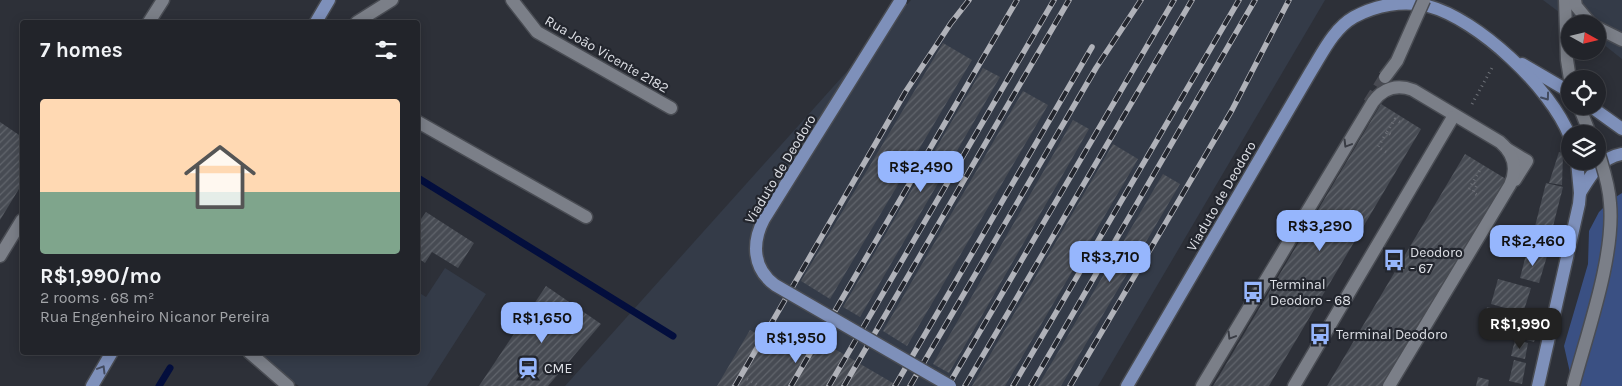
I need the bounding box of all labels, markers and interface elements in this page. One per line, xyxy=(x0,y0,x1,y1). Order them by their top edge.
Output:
street label: Rua João Vicente 2182 xyxy=(542,12,672,97)
north arrow xyxy=(1561,15,1606,60)
map controls xyxy=(1561,15,1606,170)
icon: filters xyxy=(372,36,400,64)
text: 7 homes xyxy=(40,38,123,62)
button: locate xyxy=(1561,70,1606,115)
one-way arrow xyxy=(1540,91,1549,100)
street label: Viaduto de Deodoro xyxy=(741,112,820,227)
button: layers xyxy=(1561,125,1606,170)
icon: home xyxy=(175,132,265,222)
street label: Viaduto de Deodoro xyxy=(1183,138,1260,254)
one-way arrow xyxy=(1344,138,1354,147)
pin: R$2,490 xyxy=(875,150,967,193)
text: R$2,490 xyxy=(889,157,953,176)
pin: R$3,290 xyxy=(1274,210,1366,252)
text: R$3,290 xyxy=(1288,216,1352,235)
pin: R$2,460 xyxy=(1487,224,1579,267)
text: R$2,460 xyxy=(1501,231,1565,250)
pin: R$3,710 xyxy=(1064,240,1156,283)
place label: Deodoro - 67 xyxy=(1410,244,1463,277)
text: R$3,710 xyxy=(1080,247,1140,266)
bus stop icon: Deodoro - 67 xyxy=(1381,247,1407,273)
text: R$1,990/mo xyxy=(40,264,161,288)
place label: Terminal Deodoro - 68 xyxy=(1270,276,1351,309)
bus stop icon: Terminal Deodoro - 68 xyxy=(1240,279,1266,305)
text: 2 rooms · 68 m² xyxy=(40,288,154,307)
pin: R$1,650 xyxy=(496,302,588,344)
text: Rua Engenheiro Nicanor Pereira xyxy=(40,307,270,326)
text: R$1,650 xyxy=(512,308,572,327)
pin: R$1,990 xyxy=(1474,308,1566,350)
text: R$1,990 xyxy=(1490,314,1550,333)
bus stop icon: Terminal Deodoro xyxy=(1307,321,1333,347)
pin: R$1,950 xyxy=(750,322,842,364)
place label: Terminal Deodoro xyxy=(1336,326,1448,343)
text: R$1,950 xyxy=(766,328,826,347)
one-way arrow xyxy=(1228,331,1238,340)
station icon: CME xyxy=(515,355,541,381)
place label: CME xyxy=(544,360,572,377)
one-way arrow xyxy=(96,366,105,375)

